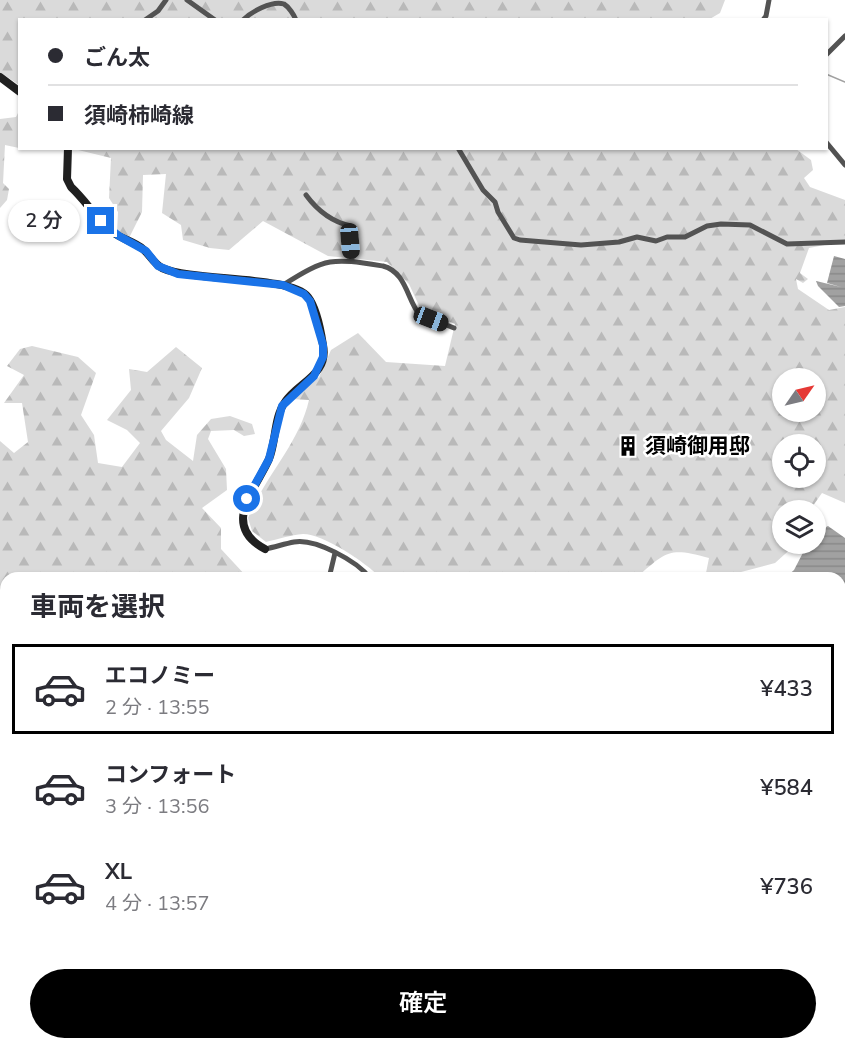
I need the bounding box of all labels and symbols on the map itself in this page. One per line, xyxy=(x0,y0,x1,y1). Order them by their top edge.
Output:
callout: 2 分 xyxy=(8,200,80,242)
route end xyxy=(87,207,114,234)
car xyxy=(339,222,361,260)
car xyxy=(411,304,451,334)
north arrow xyxy=(772,368,826,422)
place label: 須崎御用邸 xyxy=(645,432,750,460)
building icon: 須崎御用邸 xyxy=(616,434,640,458)
route start xyxy=(233,485,260,512)

